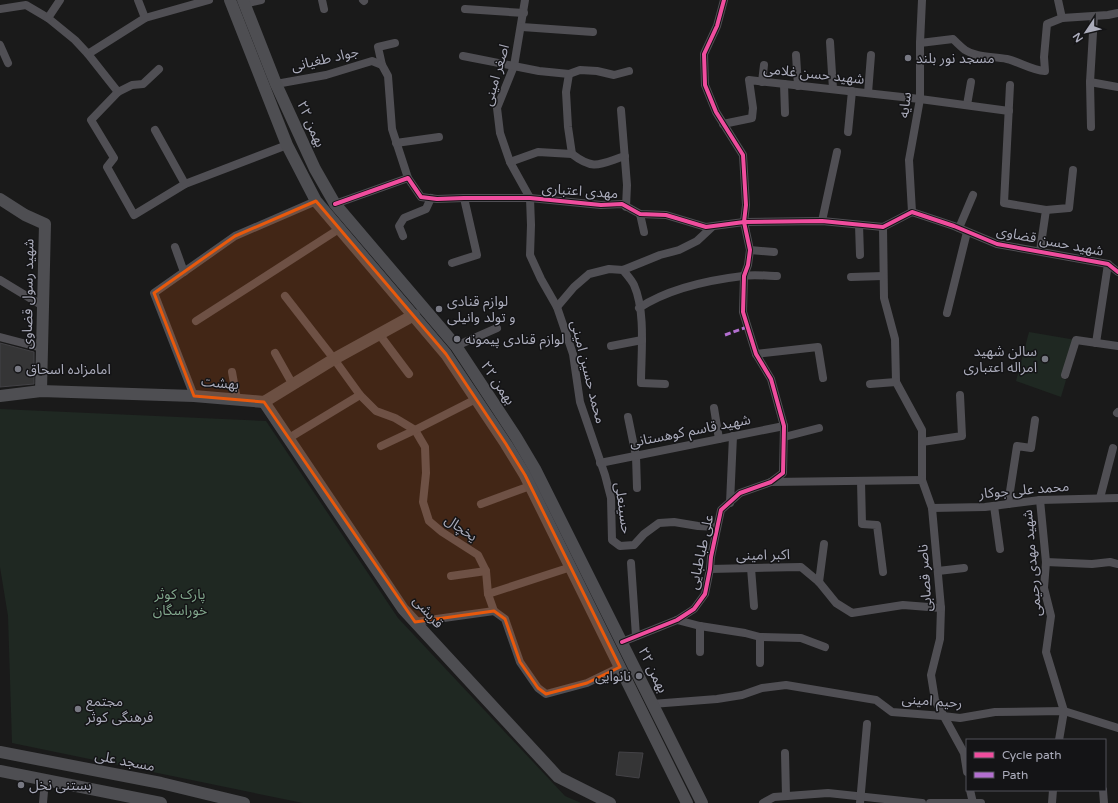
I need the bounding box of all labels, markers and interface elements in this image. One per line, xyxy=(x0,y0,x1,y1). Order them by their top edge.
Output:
north arrow xyxy=(1066,12,1106,52)
text: N xyxy=(1070,30,1086,45)
street label: اصغر امینی xyxy=(479,42,513,108)
street label: جواد طغیانی xyxy=(290,43,360,75)
place label: مسجد نور بلند xyxy=(916,50,995,67)
marker: مسجد نور بلند xyxy=(903,53,913,63)
street label: شهید حسن غلامی xyxy=(763,60,865,88)
street label: سایه xyxy=(895,91,915,119)
street label: ۲۲ بهمن xyxy=(293,98,329,150)
street label: مهدی اعتباری xyxy=(541,180,619,202)
street label: شهید حسن قضاوی xyxy=(995,222,1105,260)
street label: شهید رسول قضاوی xyxy=(19,239,37,349)
place label: لوازم قنادی و تولد وانیلی xyxy=(447,293,516,326)
marker: لوازم قنادی و تولد وانیلی xyxy=(434,304,444,314)
street label: محمد حسین امینی xyxy=(567,319,609,425)
place label: لوازم قنادی پیمونه xyxy=(465,331,564,350)
marker: لوازم قنادی پیمونه xyxy=(452,334,462,344)
place label: سالن شهید امراله اعتباری xyxy=(963,343,1037,376)
marker: سالن شهید امراله اعتباری xyxy=(1040,354,1050,364)
street label: ۲۲ بهمن xyxy=(477,358,519,408)
place label: امامزاده اسحاق xyxy=(26,361,111,378)
marker: امامزاده اسحاق xyxy=(13,364,23,374)
street label: بهشت xyxy=(200,373,240,393)
street label: شهید قاسم کوهستانی xyxy=(628,411,752,453)
street label: محمد علی جوکار xyxy=(977,478,1070,502)
street label: حسینعلی xyxy=(611,481,635,535)
street label: شهید مهدی رحیمی xyxy=(1019,509,1045,617)
street label: یخچال xyxy=(441,511,481,546)
street label: علی طباطبایی xyxy=(685,513,717,591)
street label: ناصر قصابی xyxy=(914,544,936,612)
street label: اکبر امینی xyxy=(736,546,790,564)
park label: پارک کوثر خوراسگان xyxy=(153,586,207,619)
street label: قریشی xyxy=(409,592,447,632)
street label: ۲۲ بهمن xyxy=(635,644,671,696)
place label: نانوایی xyxy=(595,668,631,685)
marker: نانوایی xyxy=(634,671,644,681)
street label: رحیم امینی xyxy=(901,690,963,714)
place label: مجتمع فرهنگی کوثر xyxy=(85,693,153,726)
marker: مجتمع فرهنگی کوثر xyxy=(73,704,83,714)
legend xyxy=(966,739,1106,791)
street label: مسجد علی xyxy=(94,747,156,775)
text: Cycle path xyxy=(1002,748,1061,762)
text: Path xyxy=(1002,768,1028,782)
place label: بستنی نخل xyxy=(29,777,92,794)
marker: بستنی نخل xyxy=(16,780,26,790)

